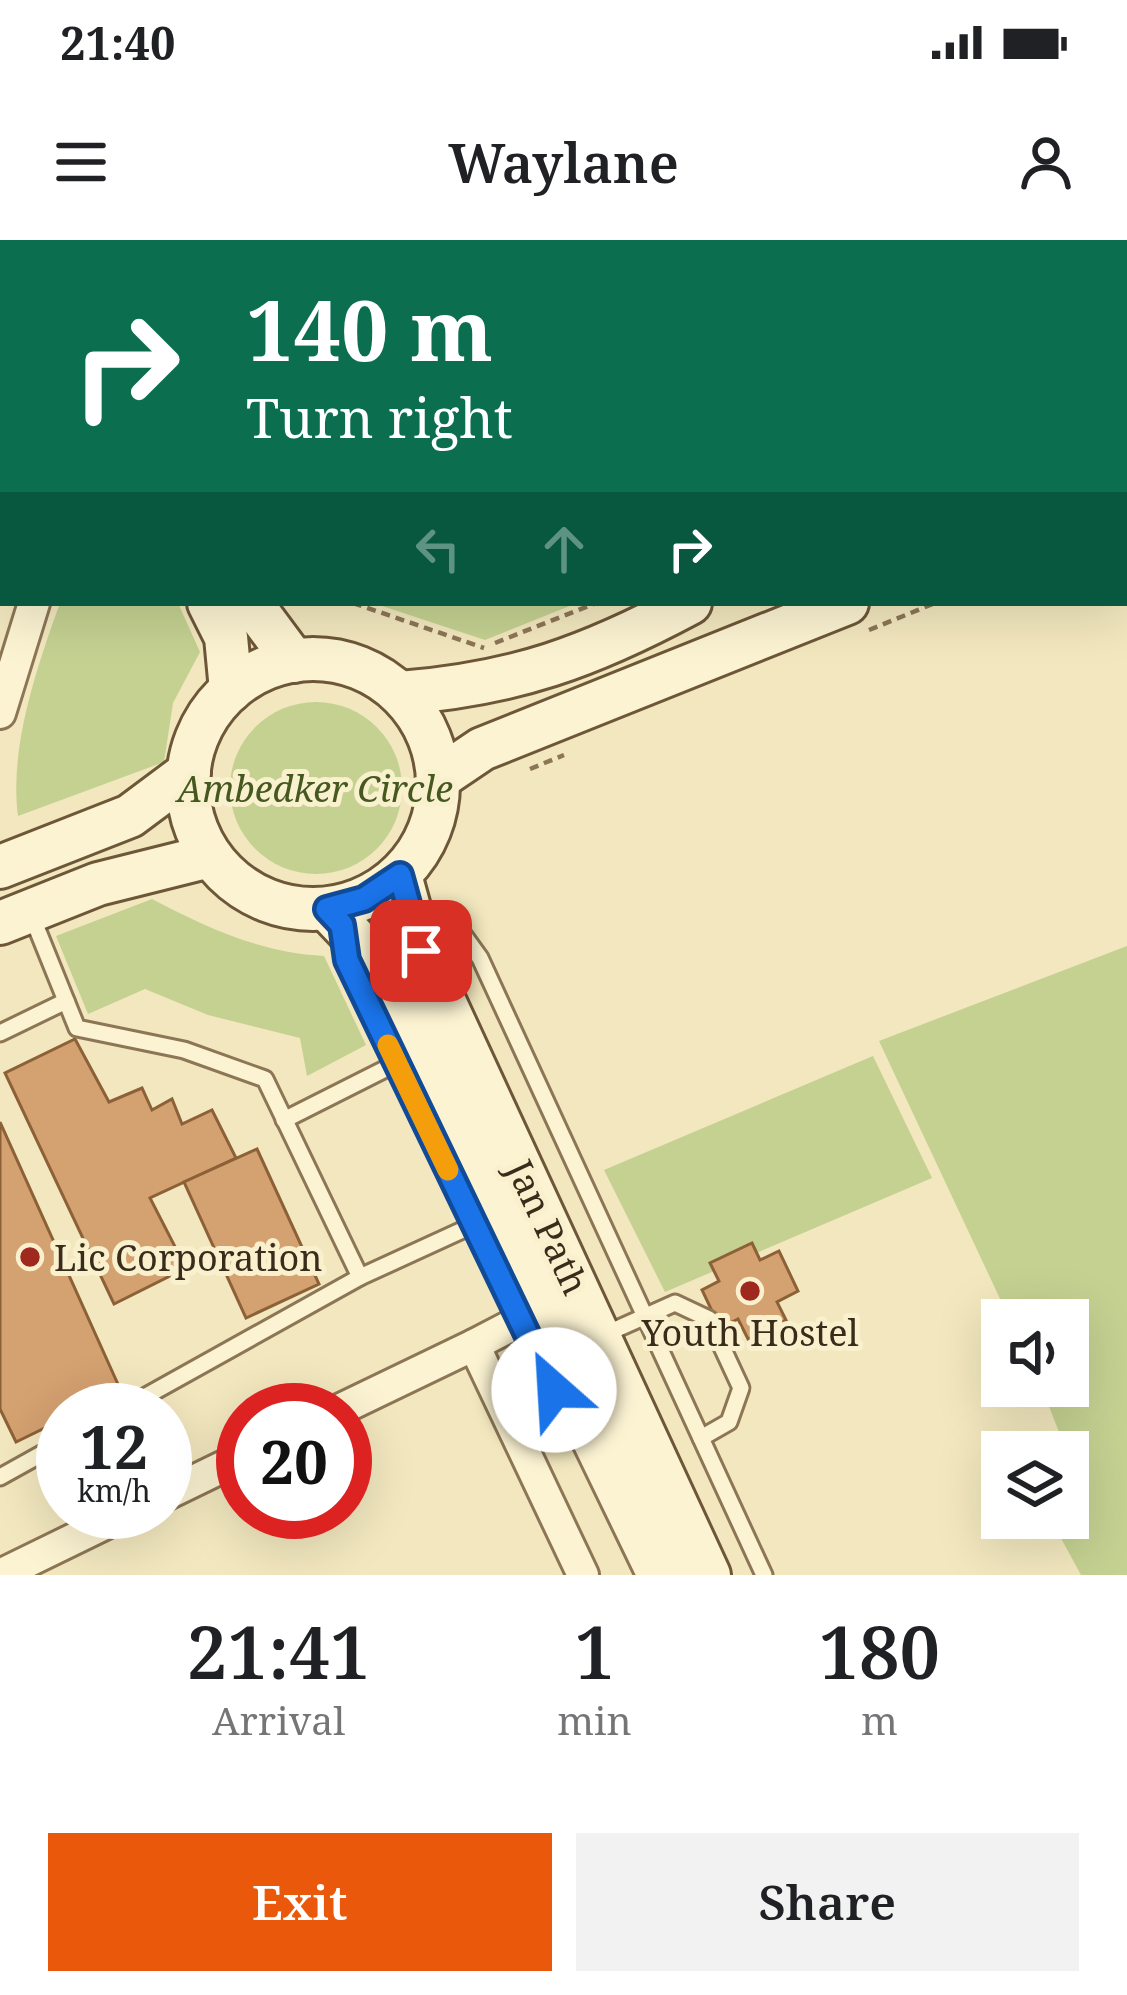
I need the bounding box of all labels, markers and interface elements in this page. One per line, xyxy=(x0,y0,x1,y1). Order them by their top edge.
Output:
text: 21:40 xyxy=(60,12,175,73)
text: Waylane xyxy=(448,125,679,199)
icon: menu xyxy=(48,129,114,195)
icon: person xyxy=(1013,129,1079,195)
text: 140 m xyxy=(246,271,493,386)
icon: right xyxy=(48,288,204,444)
text: Turn right xyxy=(246,380,513,454)
icon: left xyxy=(405,516,471,582)
icon: ahead xyxy=(531,516,597,582)
icon: right xyxy=(657,516,723,582)
park label: Ambedker Circle xyxy=(174,764,453,813)
pin xyxy=(370,900,472,1002)
icon: arrive xyxy=(388,918,454,984)
street label: Jan Path xyxy=(495,1151,600,1302)
place label: Lic Corporation xyxy=(54,1233,322,1282)
marker: Lic Corporation xyxy=(17,1244,43,1270)
marker: Youth Hostel xyxy=(737,1278,763,1304)
map controls xyxy=(981,1299,1089,1539)
button: sound xyxy=(981,1299,1089,1407)
place label: Youth Hostel xyxy=(640,1308,859,1357)
position arrow xyxy=(491,1327,617,1453)
speed limit sign: 20 xyxy=(216,1383,372,1539)
text: 12 xyxy=(80,1405,148,1487)
button: layers xyxy=(981,1431,1089,1539)
text: km/h xyxy=(77,1470,151,1511)
text: 21:41 xyxy=(187,1602,370,1700)
text: 1 xyxy=(574,1602,615,1700)
text: 180 xyxy=(819,1602,940,1700)
text: Arrival xyxy=(212,1693,345,1746)
text: min xyxy=(557,1693,632,1746)
text: m xyxy=(861,1693,898,1746)
button: Exit xyxy=(48,1833,552,1971)
button: Share xyxy=(576,1833,1079,1971)

